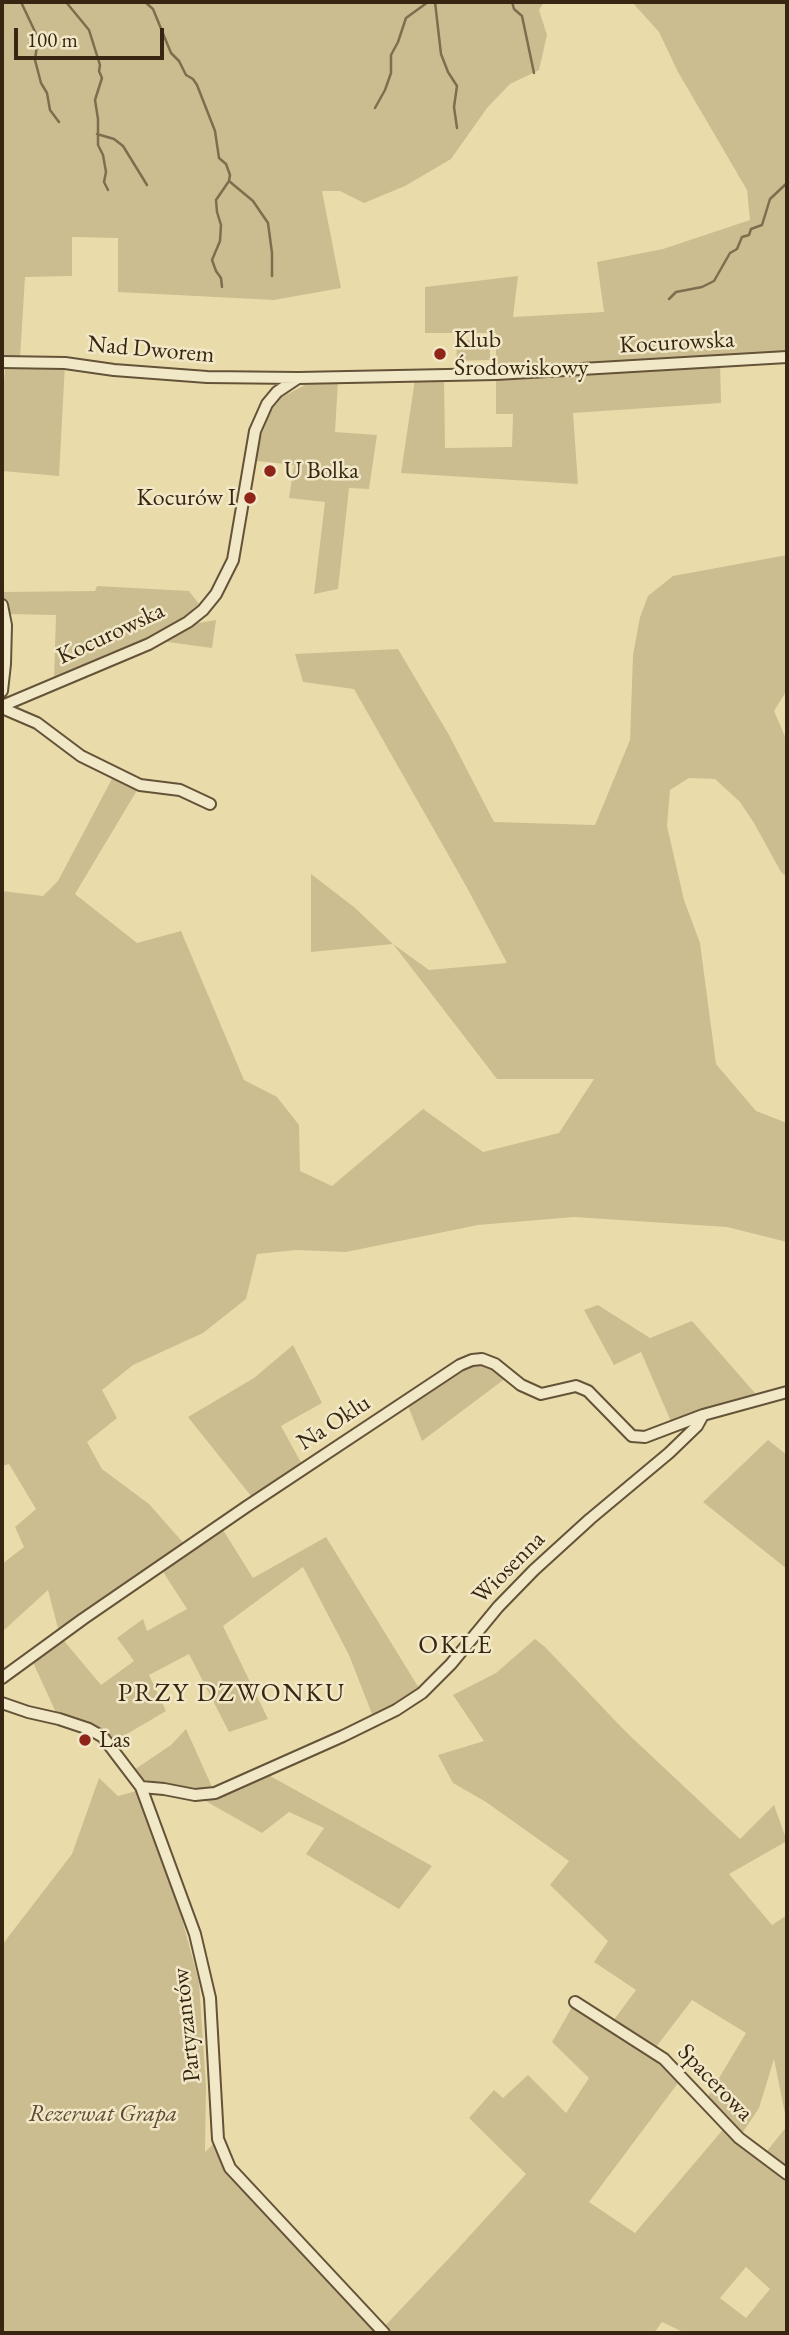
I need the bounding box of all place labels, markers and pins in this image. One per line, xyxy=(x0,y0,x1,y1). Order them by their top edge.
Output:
place label: Klub Środowiskowy xyxy=(454,326,589,382)
marker: Klub Środowiskowy xyxy=(432,346,448,362)
place label: U Bolka xyxy=(284,457,359,485)
marker: U Bolka xyxy=(262,463,278,479)
place label: Kocurów I xyxy=(136,484,236,512)
marker: Kocurów I xyxy=(242,490,258,506)
place label: Las xyxy=(99,1726,130,1754)
marker: Las xyxy=(77,1732,93,1748)

